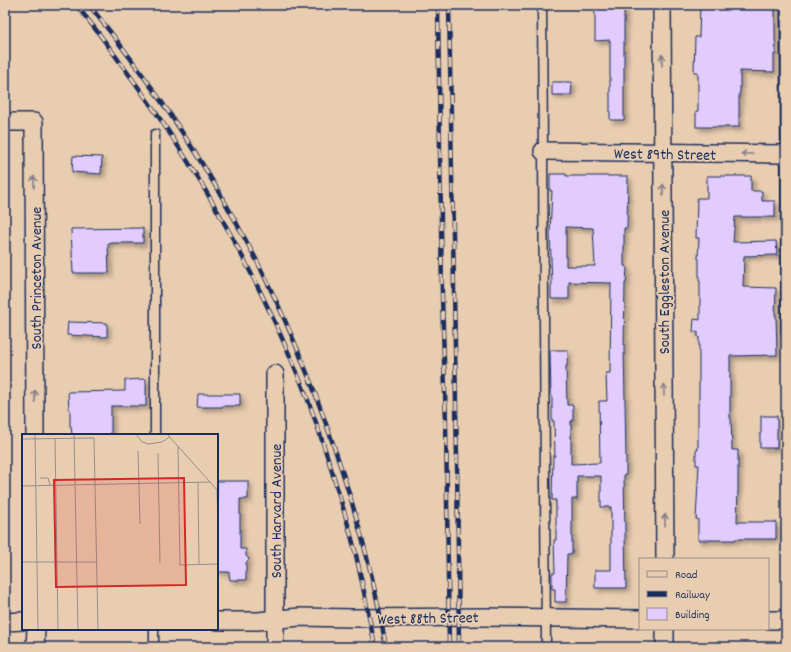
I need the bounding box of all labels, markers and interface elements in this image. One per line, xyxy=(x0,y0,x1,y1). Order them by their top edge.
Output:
one-way arrow xyxy=(658,54,666,67)
street label: West 89th Street xyxy=(614,143,716,168)
one-way arrow xyxy=(741,150,754,158)
one-way arrow xyxy=(30,176,38,189)
one-way arrow xyxy=(659,184,667,197)
street label: South Princeton Avenue xyxy=(26,207,49,349)
street label: South Eggleston Avenue xyxy=(654,210,677,354)
one-way arrow xyxy=(660,384,668,397)
one-way arrow xyxy=(31,390,39,403)
inset map xyxy=(22,434,218,630)
street label: South Harvard Avenue xyxy=(266,444,289,578)
one-way arrow xyxy=(661,514,668,527)
legend xyxy=(639,558,769,630)
text: Road xyxy=(675,567,697,584)
text: Railway xyxy=(675,587,711,604)
street label: West 88th Street xyxy=(377,607,479,632)
text: Building xyxy=(675,607,710,624)

